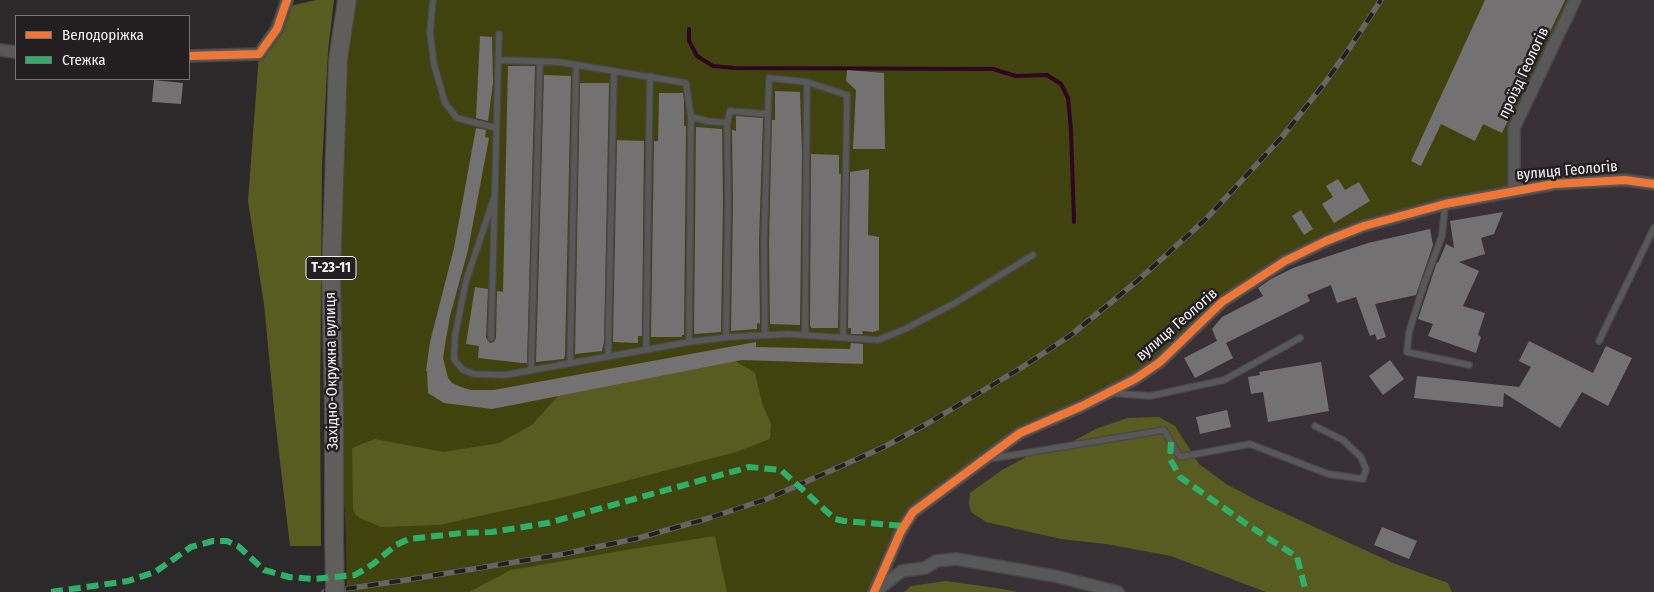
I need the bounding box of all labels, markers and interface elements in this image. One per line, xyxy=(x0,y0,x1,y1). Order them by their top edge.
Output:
legend xyxy=(15,15,190,80)
street label: проїзд Геологів xyxy=(1495,25,1553,121)
text: Велодоріжка xyxy=(62,26,144,44)
text: Стежка xyxy=(62,51,106,69)
street label: вулиця Геологів xyxy=(1516,158,1618,184)
road number: Т-23-11 xyxy=(306,256,356,280)
street label: вулиця Геологів xyxy=(1133,285,1221,365)
street label: Західно-Окружна вулиця xyxy=(322,292,342,450)

